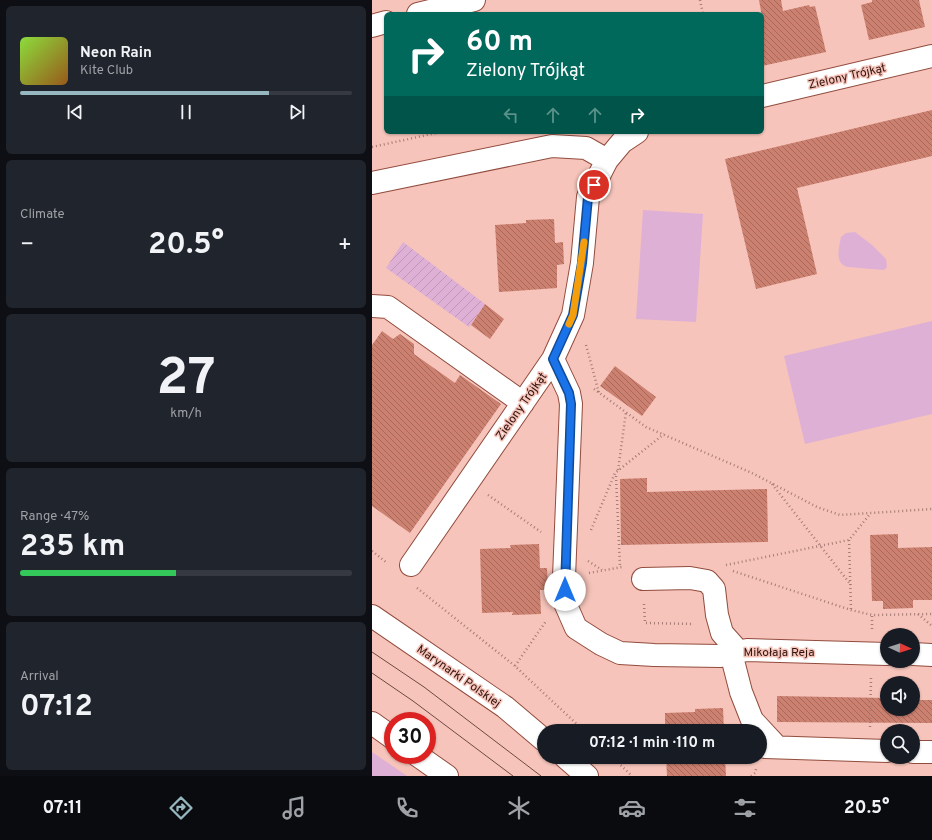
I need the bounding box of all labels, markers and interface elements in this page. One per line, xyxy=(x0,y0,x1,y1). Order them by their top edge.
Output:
text: 60 m xyxy=(466,25,533,61)
icon: right xyxy=(400,28,452,80)
text: Neon Rain xyxy=(80,44,152,63)
text: Zielony Trójkąt xyxy=(466,60,585,83)
street label: Zielony Trójkąt xyxy=(807,60,888,94)
text: Kite Club xyxy=(80,63,133,79)
icon: previous xyxy=(64,101,86,123)
icon: pause xyxy=(175,101,197,123)
icon: next xyxy=(286,101,308,123)
icon: left xyxy=(500,104,522,126)
icon: ahead xyxy=(542,104,564,126)
icon: ahead xyxy=(584,104,606,126)
icon: right xyxy=(626,104,648,126)
pin xyxy=(577,168,611,202)
icon: arrive xyxy=(583,174,605,196)
text: Climate xyxy=(20,207,65,223)
text: 20.5° xyxy=(148,227,224,264)
text: − xyxy=(20,232,34,259)
text: + xyxy=(338,232,352,259)
text: 27 xyxy=(156,347,216,413)
street label: Zielony Trójkąt xyxy=(493,370,551,444)
text: km/h xyxy=(170,406,202,422)
text: Range · 47% xyxy=(20,509,89,525)
text: 235 km xyxy=(20,529,125,566)
position arrow xyxy=(544,569,586,611)
north arrow xyxy=(880,628,920,668)
map controls xyxy=(880,628,920,764)
street label: Marynarki Polskiej xyxy=(413,642,504,712)
street label: Mikołaja Reja xyxy=(744,645,814,661)
text: Arrival xyxy=(20,669,59,685)
button: sound xyxy=(880,676,920,716)
text: 07:12 xyxy=(20,689,93,726)
speed limit sign: 30 xyxy=(384,712,436,764)
button: search xyxy=(880,724,920,764)
text: 07:12 · 1 min · 110 m xyxy=(589,734,715,753)
icon: directions xyxy=(167,794,195,822)
icon: music xyxy=(280,794,308,822)
icon: phone xyxy=(393,794,421,822)
icon: climate xyxy=(505,794,533,822)
icon: car xyxy=(618,794,646,822)
icon: filters xyxy=(731,794,759,822)
text: 07:11 xyxy=(42,797,82,820)
text: 20.5° xyxy=(844,797,890,820)

